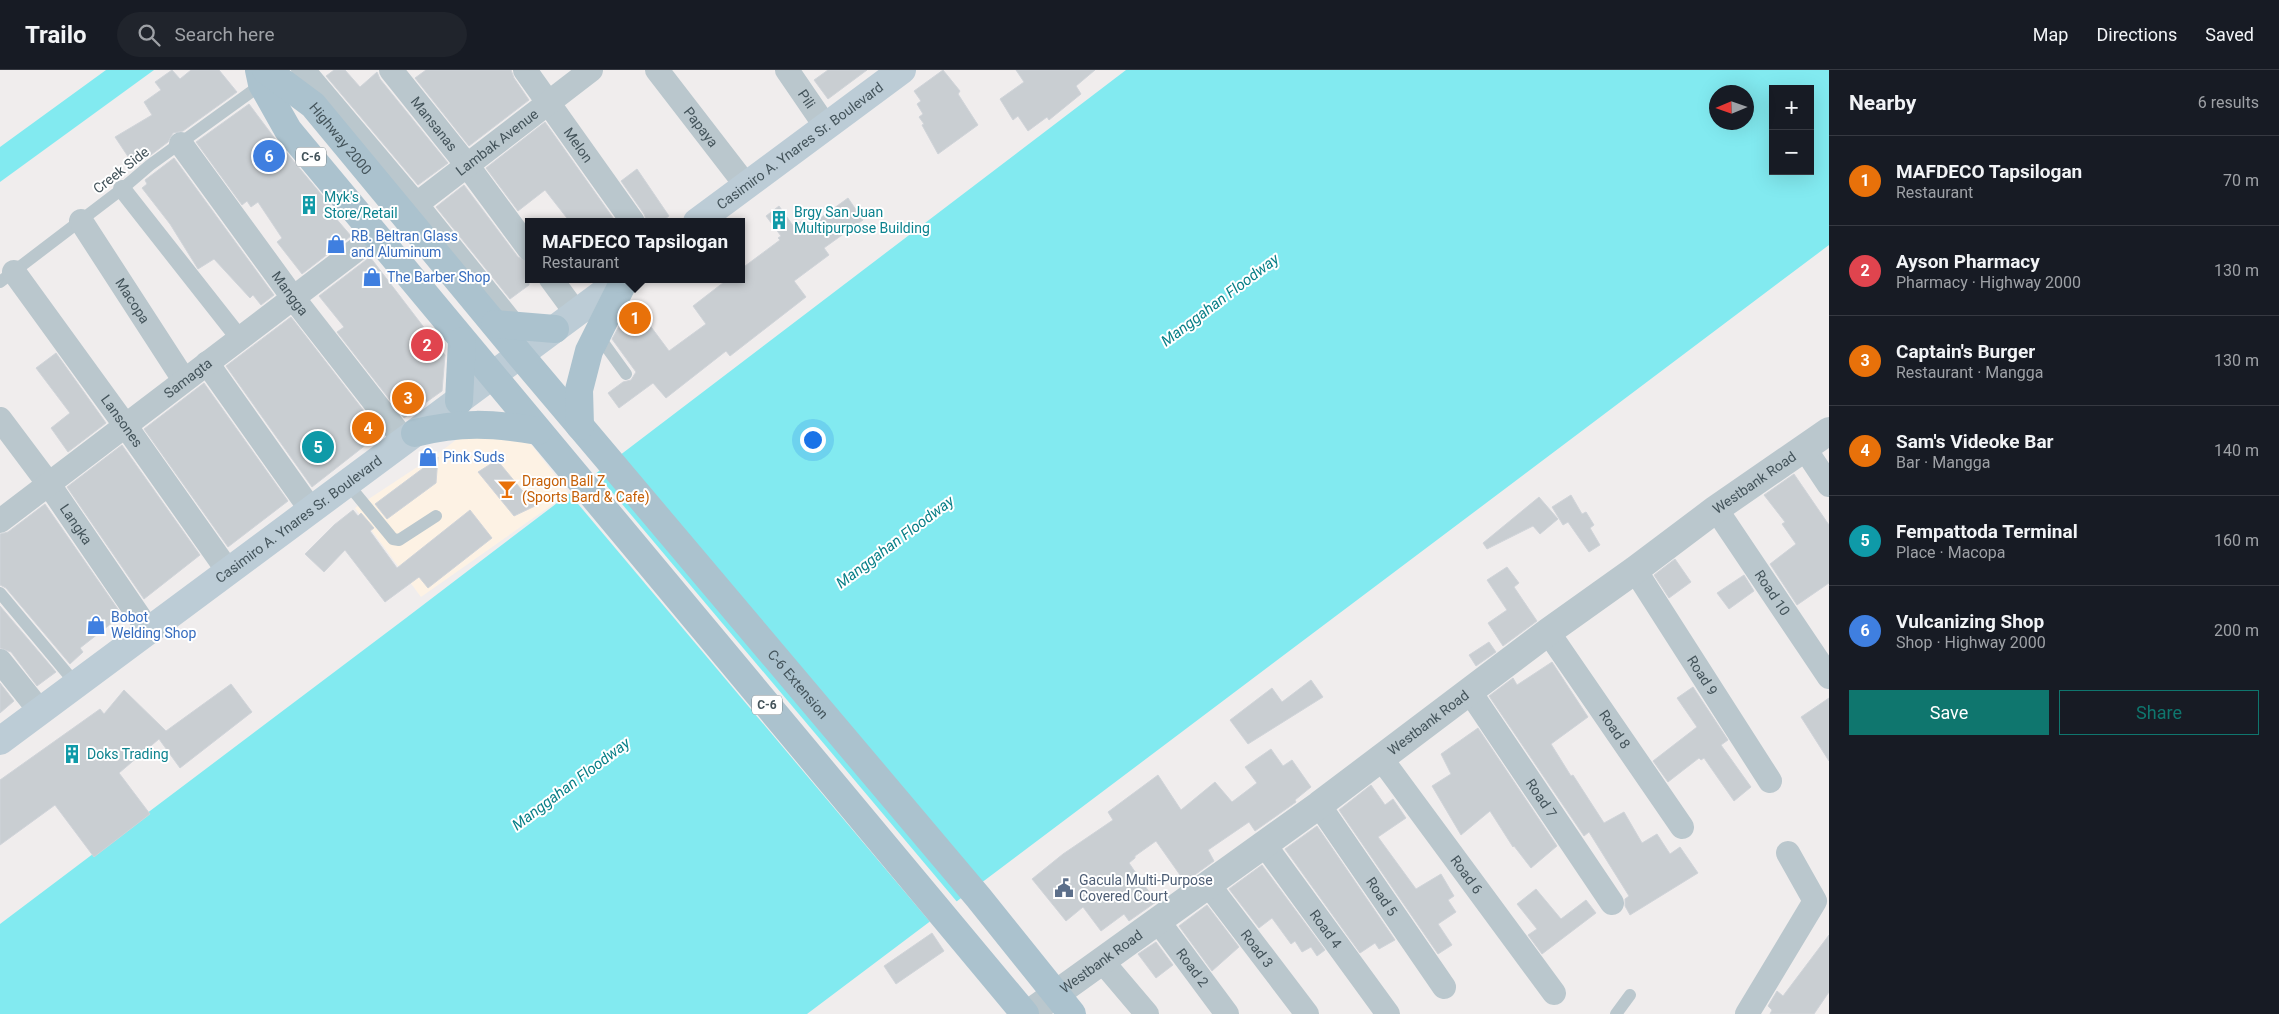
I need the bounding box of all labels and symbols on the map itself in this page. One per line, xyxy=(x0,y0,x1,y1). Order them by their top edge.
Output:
street label: Casimiro A. Ynares Sr. Boulevard xyxy=(713,79,886,213)
north arrow xyxy=(1709,85,1754,130)
street label: Pili xyxy=(795,87,819,111)
street label: Mansanas xyxy=(408,93,461,154)
street label: Highway 2000 xyxy=(306,99,375,178)
street label: Papaya xyxy=(681,104,721,150)
street label: Lambak Avenue xyxy=(453,106,541,179)
street label: Melon xyxy=(561,125,596,165)
pin: 6 xyxy=(253,137,285,175)
street label: Creek Side xyxy=(90,143,152,197)
road number: C-6 xyxy=(296,147,326,166)
place label: Myk's Store/Retail xyxy=(324,189,398,221)
building icon: Myk's Store/Retail xyxy=(298,194,320,216)
place label: Brgy San Juan Multipurpose Building xyxy=(794,204,930,236)
building icon: Brgy San Juan Multipurpose Building xyxy=(768,209,790,231)
place label: RB. Beltran Glass and Aluminum xyxy=(351,228,458,260)
shop icon: RB. Beltran Glass and Aluminum xyxy=(325,233,347,255)
water label: Manggahan Floodway xyxy=(1158,249,1283,350)
shop icon: The Barber Shop xyxy=(361,266,383,288)
street label: Mangga xyxy=(269,268,312,319)
place label: The Barber Shop xyxy=(387,269,491,285)
street label: Macopa xyxy=(112,275,153,326)
pin: 1 xyxy=(619,299,651,337)
pin: 2 xyxy=(411,326,443,364)
street label: Samagta xyxy=(161,355,215,401)
pin: 3 xyxy=(392,379,424,417)
street label: Lansones xyxy=(98,392,146,450)
pin: 4 xyxy=(352,409,384,447)
your location xyxy=(800,427,826,453)
pin: 5 xyxy=(302,428,334,466)
shop icon: Pink Suds xyxy=(417,446,439,468)
street label: Westbank Road xyxy=(1710,448,1799,517)
place label: Pink Suds xyxy=(443,449,505,465)
street label: Casimiro A. Ynares Sr. Boulevard xyxy=(212,452,385,586)
place label: Dragon Ball Z (Sports Bard & Cafe) xyxy=(522,473,650,506)
bar icon: Dragon Ball Z (Sports Bard & Cafe) xyxy=(496,478,518,500)
water label: Manggahan Floodway xyxy=(833,491,958,592)
street label: Langka xyxy=(57,501,96,548)
street label: Road 10 xyxy=(1751,567,1793,619)
place label: Bobot Welding Shop xyxy=(111,609,196,641)
shop icon: Bobot Welding Shop xyxy=(85,614,107,636)
street label: C-6 Extension xyxy=(764,645,832,721)
street label: Road 9 xyxy=(1684,653,1721,698)
street label: Westbank Road xyxy=(1384,687,1472,758)
road number: C-6 xyxy=(752,696,782,714)
street label: Road 8 xyxy=(1596,707,1634,752)
water label: Manggahan Floodway xyxy=(509,733,634,834)
building icon: Doks Trading xyxy=(61,743,83,765)
place label: Doks Trading xyxy=(87,746,169,762)
street label: Road 7 xyxy=(1523,776,1560,821)
street label: Road 6 xyxy=(1447,852,1486,897)
place label: Gacula Multi-Purpose Covered Court xyxy=(1079,872,1213,904)
street label: Road 5 xyxy=(1363,874,1401,919)
public building icon: Gacula Multi-Purpose Covered Court xyxy=(1053,877,1075,899)
street label: Road 4 xyxy=(1307,907,1345,951)
street label: Road 3 xyxy=(1238,926,1277,971)
street label: Westbank Road xyxy=(1057,927,1145,996)
street label: Road 2 xyxy=(1173,945,1212,990)

